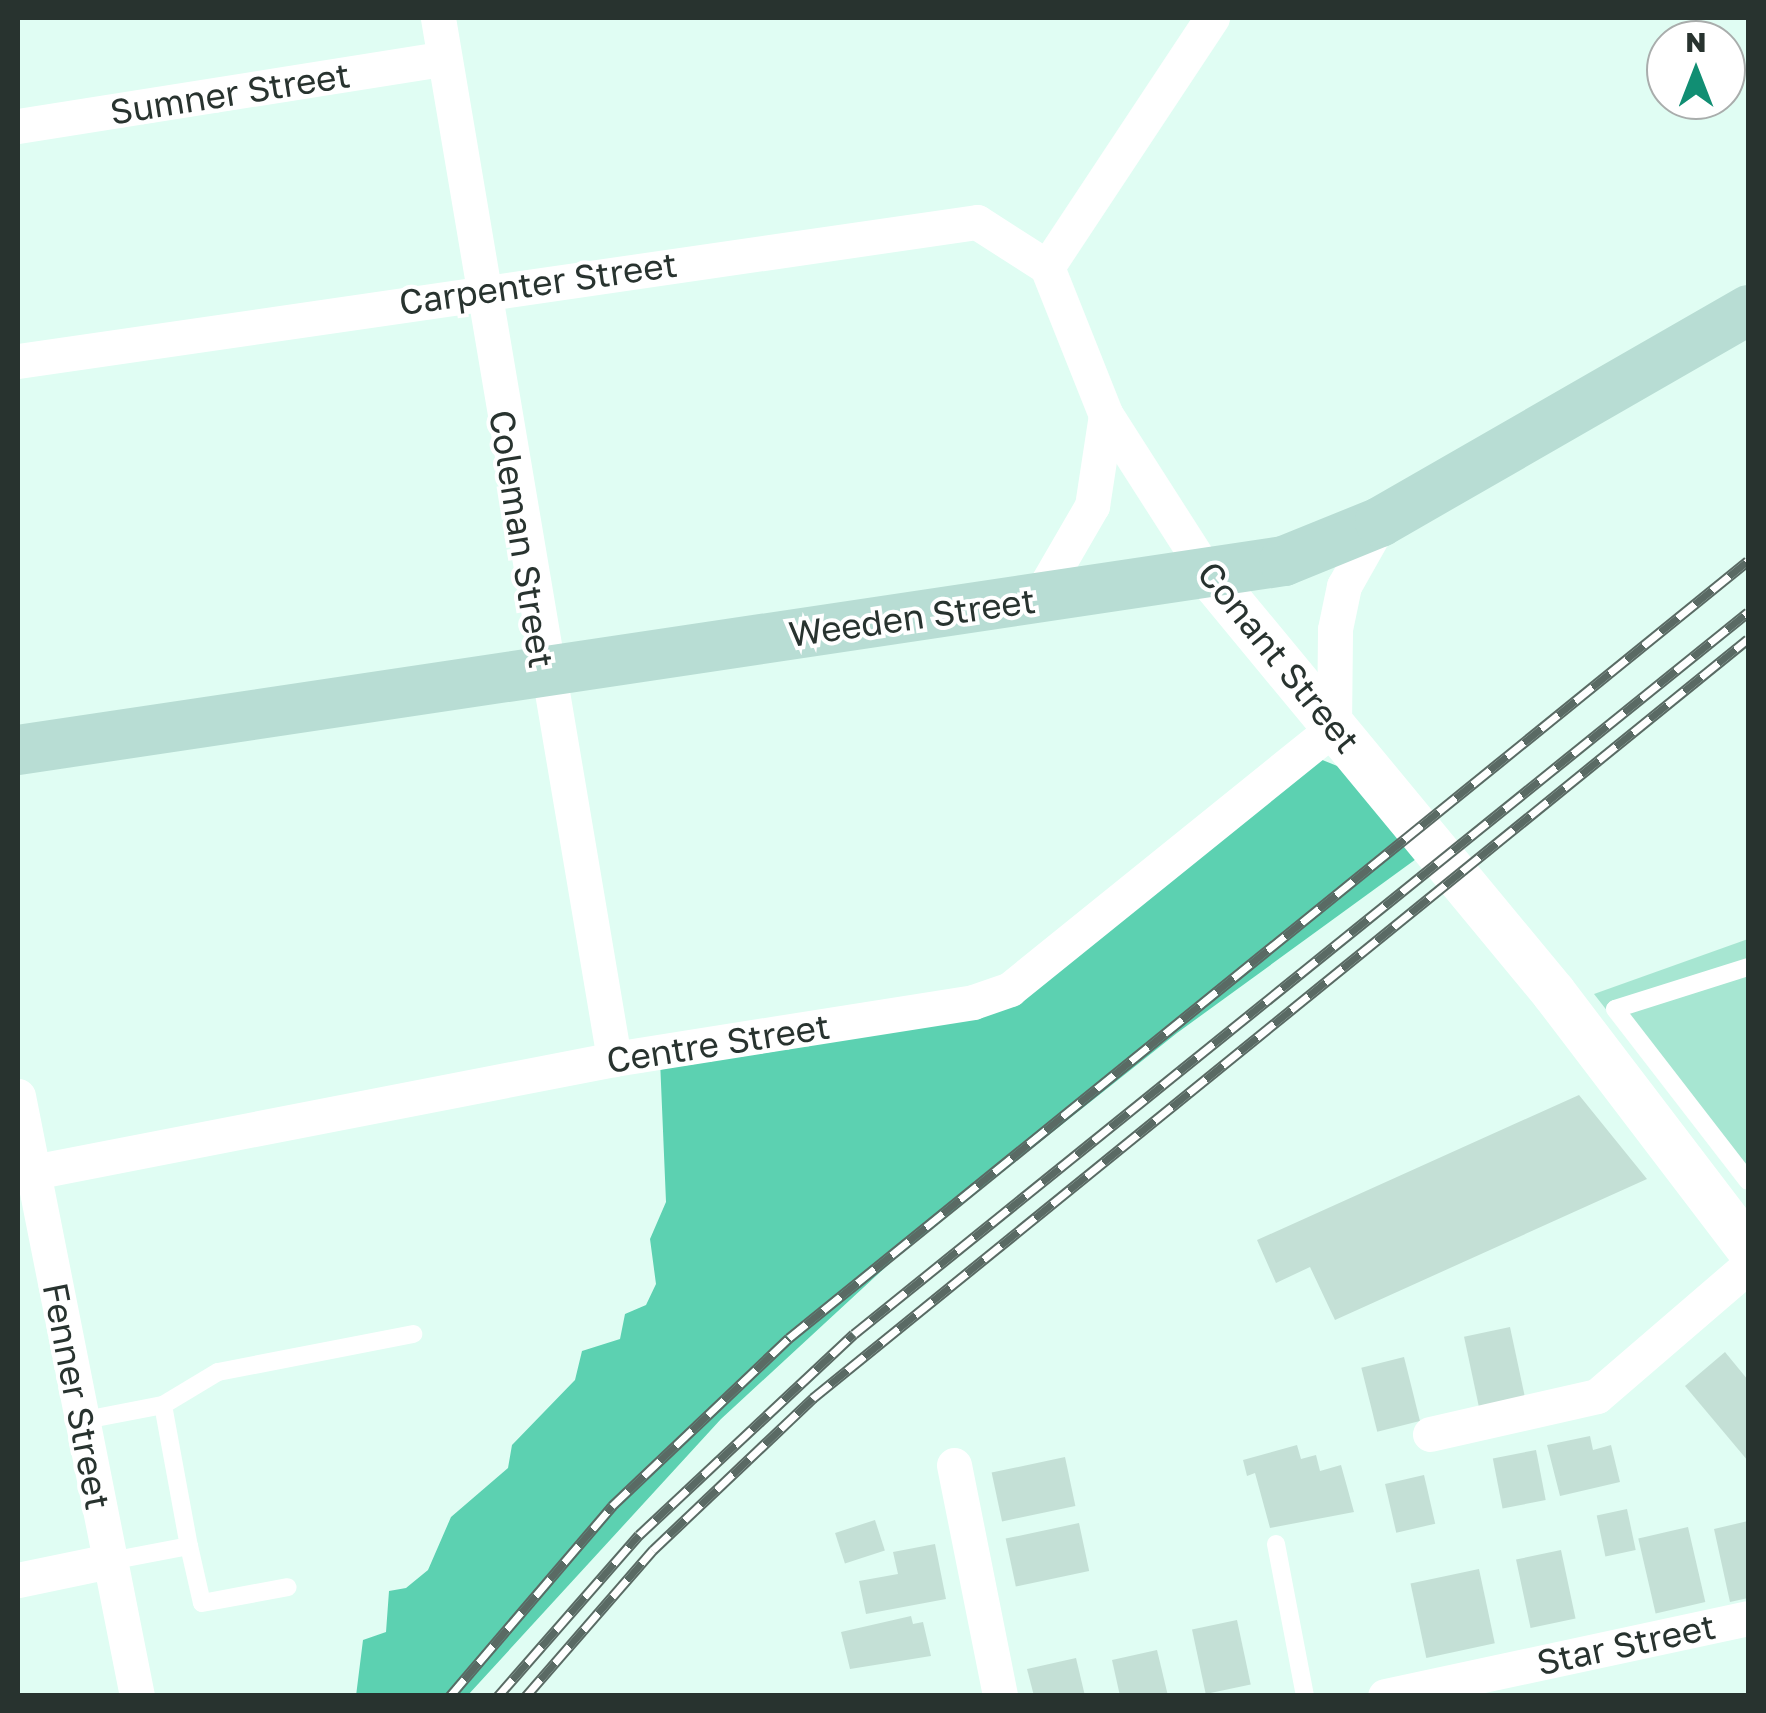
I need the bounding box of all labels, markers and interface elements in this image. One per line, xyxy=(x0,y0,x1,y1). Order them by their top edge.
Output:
north arrow xyxy=(1646,20,1746,120)
text: N xyxy=(1685,25,1707,58)
street label: Sumner Street xyxy=(107,53,353,133)
street label: Carpenter Street xyxy=(396,243,680,323)
street label: Coleman Street xyxy=(481,407,563,671)
street label: Conant Street xyxy=(1189,553,1369,761)
street label: Weeden Street xyxy=(786,579,1038,655)
street label: Centre Street xyxy=(603,1005,833,1081)
street label: Fenner Street xyxy=(34,1279,120,1513)
street label: Star Street xyxy=(1533,1605,1719,1683)

